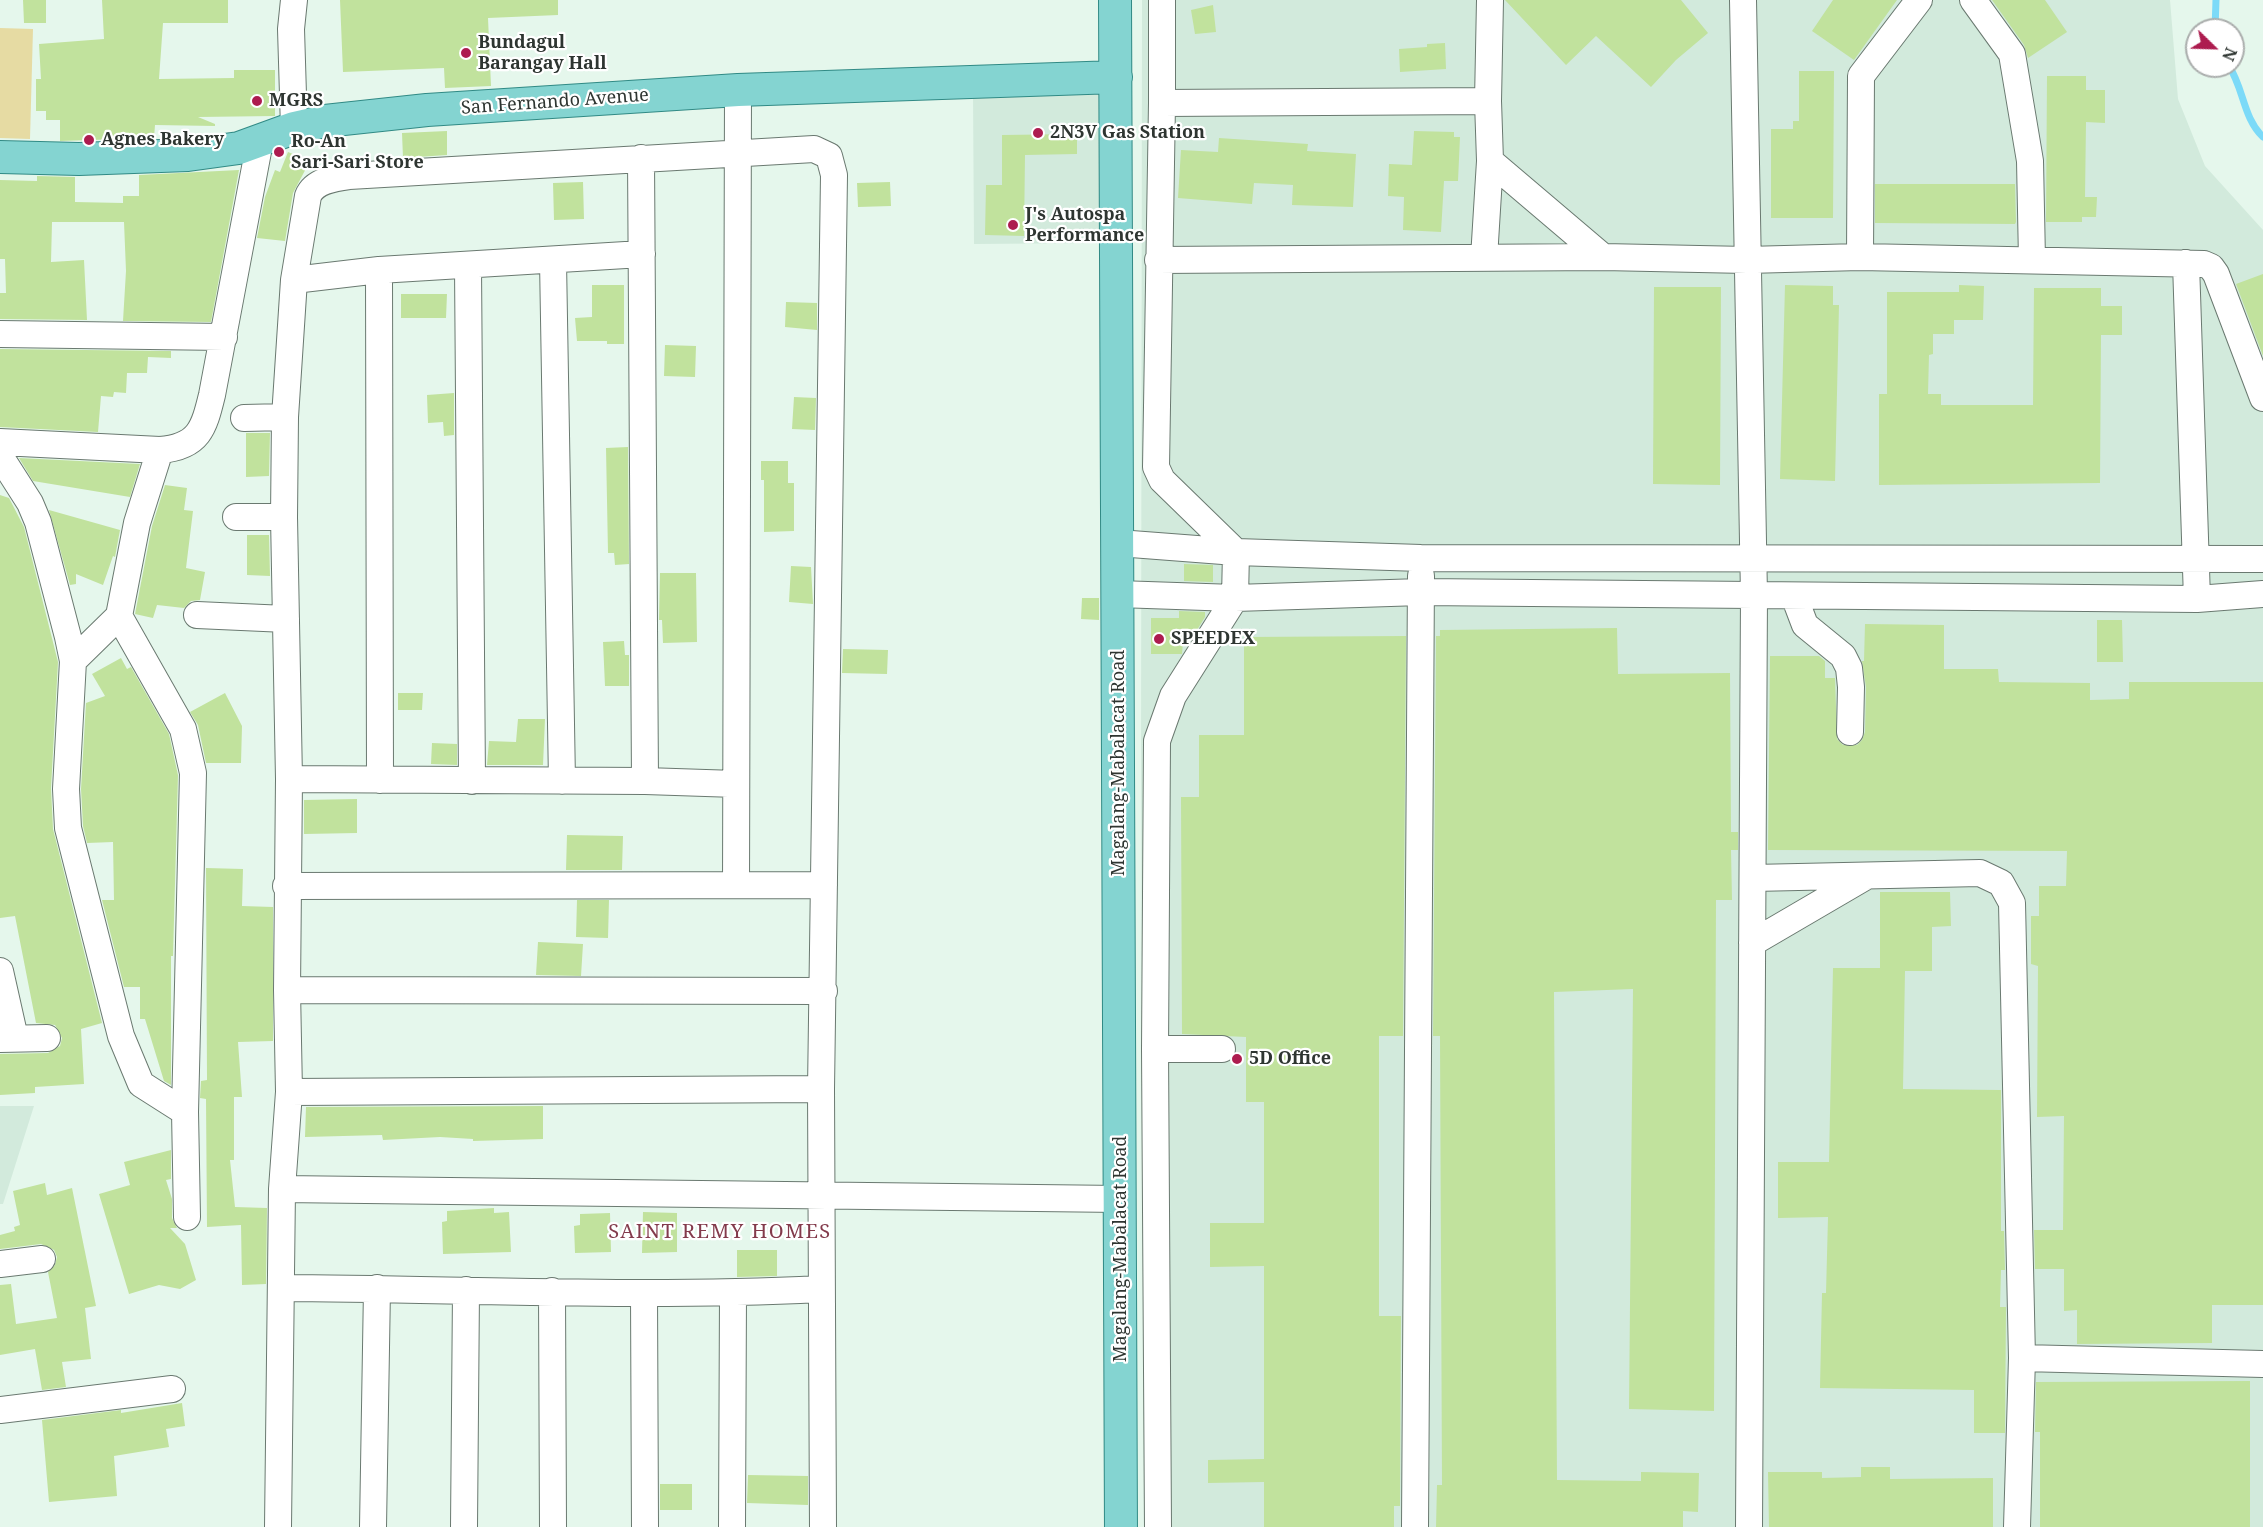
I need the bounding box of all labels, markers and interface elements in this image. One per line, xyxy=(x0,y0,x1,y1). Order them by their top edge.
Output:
north arrow xyxy=(2185,18,2245,78)
place label: Bundagul Barangay Hall xyxy=(478,32,607,74)
text: N xyxy=(2217,44,2242,64)
marker: Bundagul Barangay Hall xyxy=(459,46,473,60)
street label: San Fernando Avenue xyxy=(460,85,650,119)
place label: MGRS xyxy=(269,90,323,112)
marker: MGRS xyxy=(250,94,264,108)
place label: 2N3V Gas Station xyxy=(1050,122,1205,144)
marker: 2N3V Gas Station xyxy=(1031,126,1045,140)
place label: Agnes Bakery xyxy=(101,129,224,151)
place label: Ro-An Sari-Sari Store xyxy=(291,131,424,174)
marker: Agnes Bakery xyxy=(82,133,96,147)
marker: Ro-An Sari-Sari Store xyxy=(272,145,286,159)
place label: J's Autospa Performance xyxy=(1025,204,1144,246)
marker: J's Autospa Performance xyxy=(1006,218,1020,232)
place label: SPEEDEX xyxy=(1171,628,1255,650)
marker: SPEEDEX xyxy=(1152,632,1166,646)
street label: Magalang-Mabalacat Road xyxy=(1108,650,1130,876)
place label: 5D Office xyxy=(1249,1048,1331,1070)
marker: 5D Office xyxy=(1230,1052,1244,1066)
street label: Magalang-Mabalacat Road xyxy=(1110,1136,1132,1362)
district label: SAINT REMY HOMES xyxy=(608,1220,832,1244)

